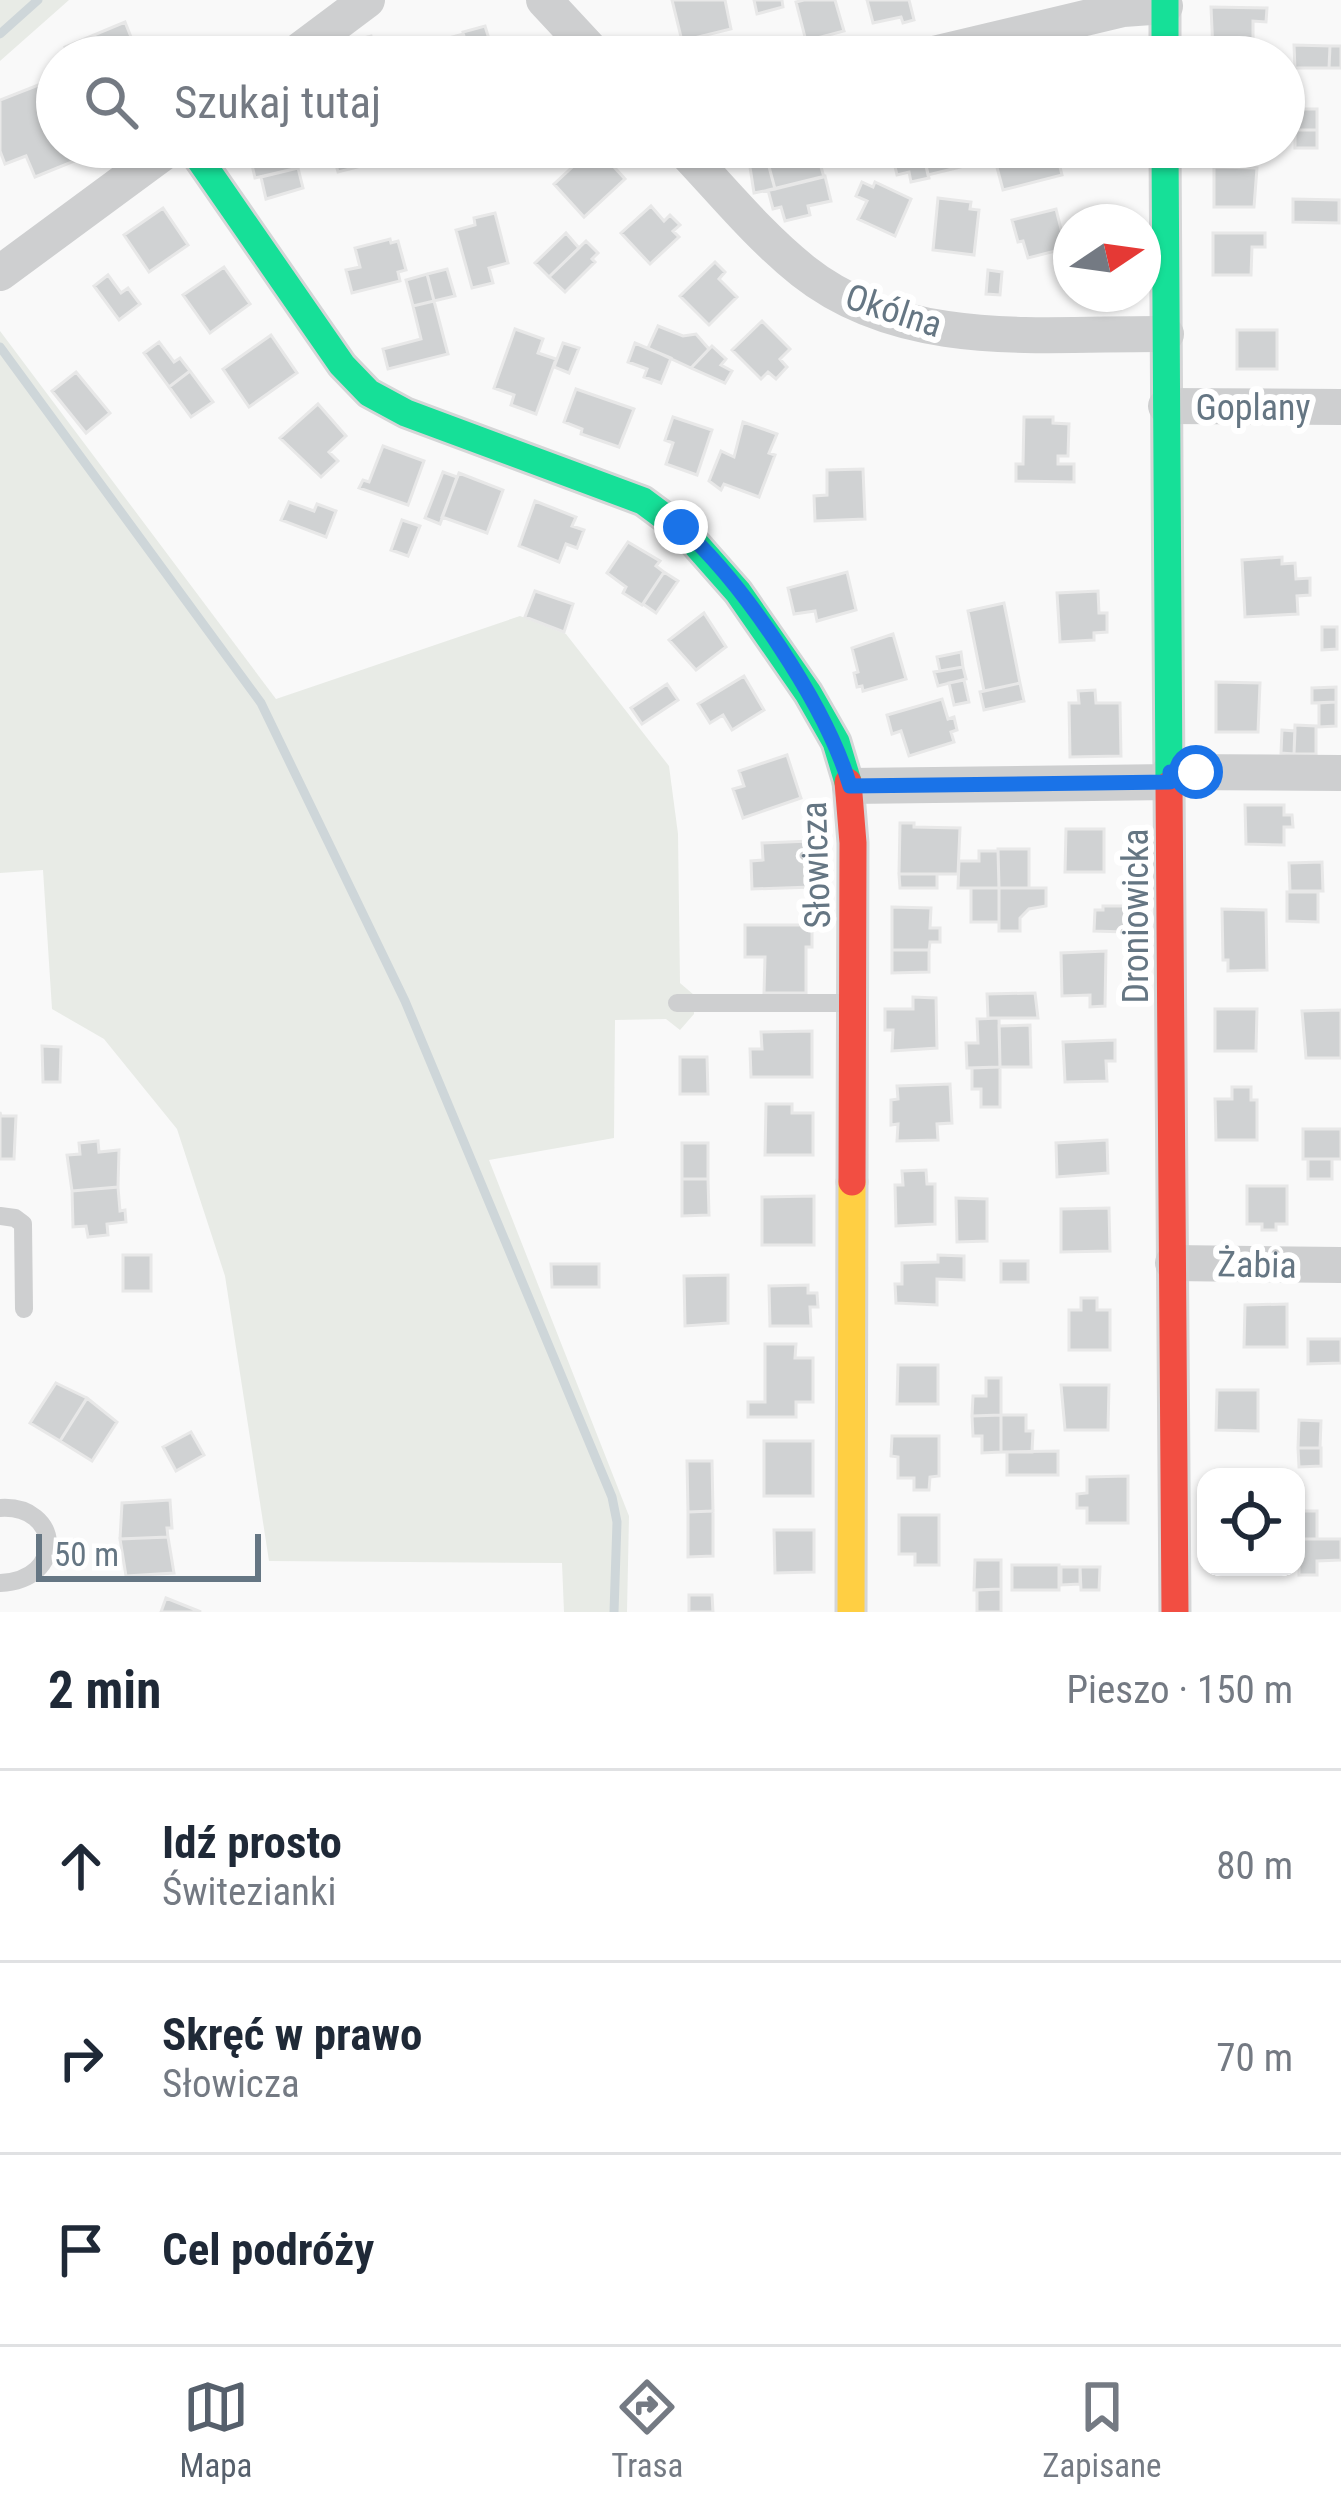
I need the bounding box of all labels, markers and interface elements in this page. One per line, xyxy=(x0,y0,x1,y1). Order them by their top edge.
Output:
search box xyxy=(36,36,1305,168)
icon: search xyxy=(78,69,144,135)
text: Szukaj tutaj xyxy=(174,76,381,129)
north arrow xyxy=(1053,204,1161,312)
street label: Okólna xyxy=(840,276,947,346)
street label: Goplany xyxy=(1195,387,1311,429)
route end xyxy=(654,500,708,554)
route start xyxy=(1169,745,1223,799)
street label: Słowicza xyxy=(793,801,839,929)
street label: Droniowicka xyxy=(1115,829,1157,1003)
street label: Żabia xyxy=(1217,1243,1297,1287)
map controls xyxy=(1197,1468,1305,1576)
button: locate xyxy=(1197,1468,1305,1576)
scale bar xyxy=(36,1528,261,1581)
text: 50 m xyxy=(54,1535,119,1574)
text: 2 min xyxy=(48,1661,161,1720)
text: Pieszo · 150 m xyxy=(1067,1667,1293,1713)
text: Idź prosto xyxy=(162,1816,342,1869)
icon: ahead xyxy=(48,1833,114,1899)
text: 80 m xyxy=(1216,1843,1293,1889)
text: Świtezianki xyxy=(162,1869,337,1915)
text: Skręć w prawo xyxy=(162,2008,422,2061)
icon: right xyxy=(48,2025,114,2091)
text: 70 m xyxy=(1216,2035,1293,2081)
text: Słowicza xyxy=(162,2061,300,2107)
icon: arrive xyxy=(48,2217,114,2283)
text: Cel podróży xyxy=(162,2223,374,2276)
tab: Mapa xyxy=(179,2374,252,2485)
tab: Trasa xyxy=(611,2374,683,2485)
tab: Zapisane xyxy=(1042,2374,1161,2485)

